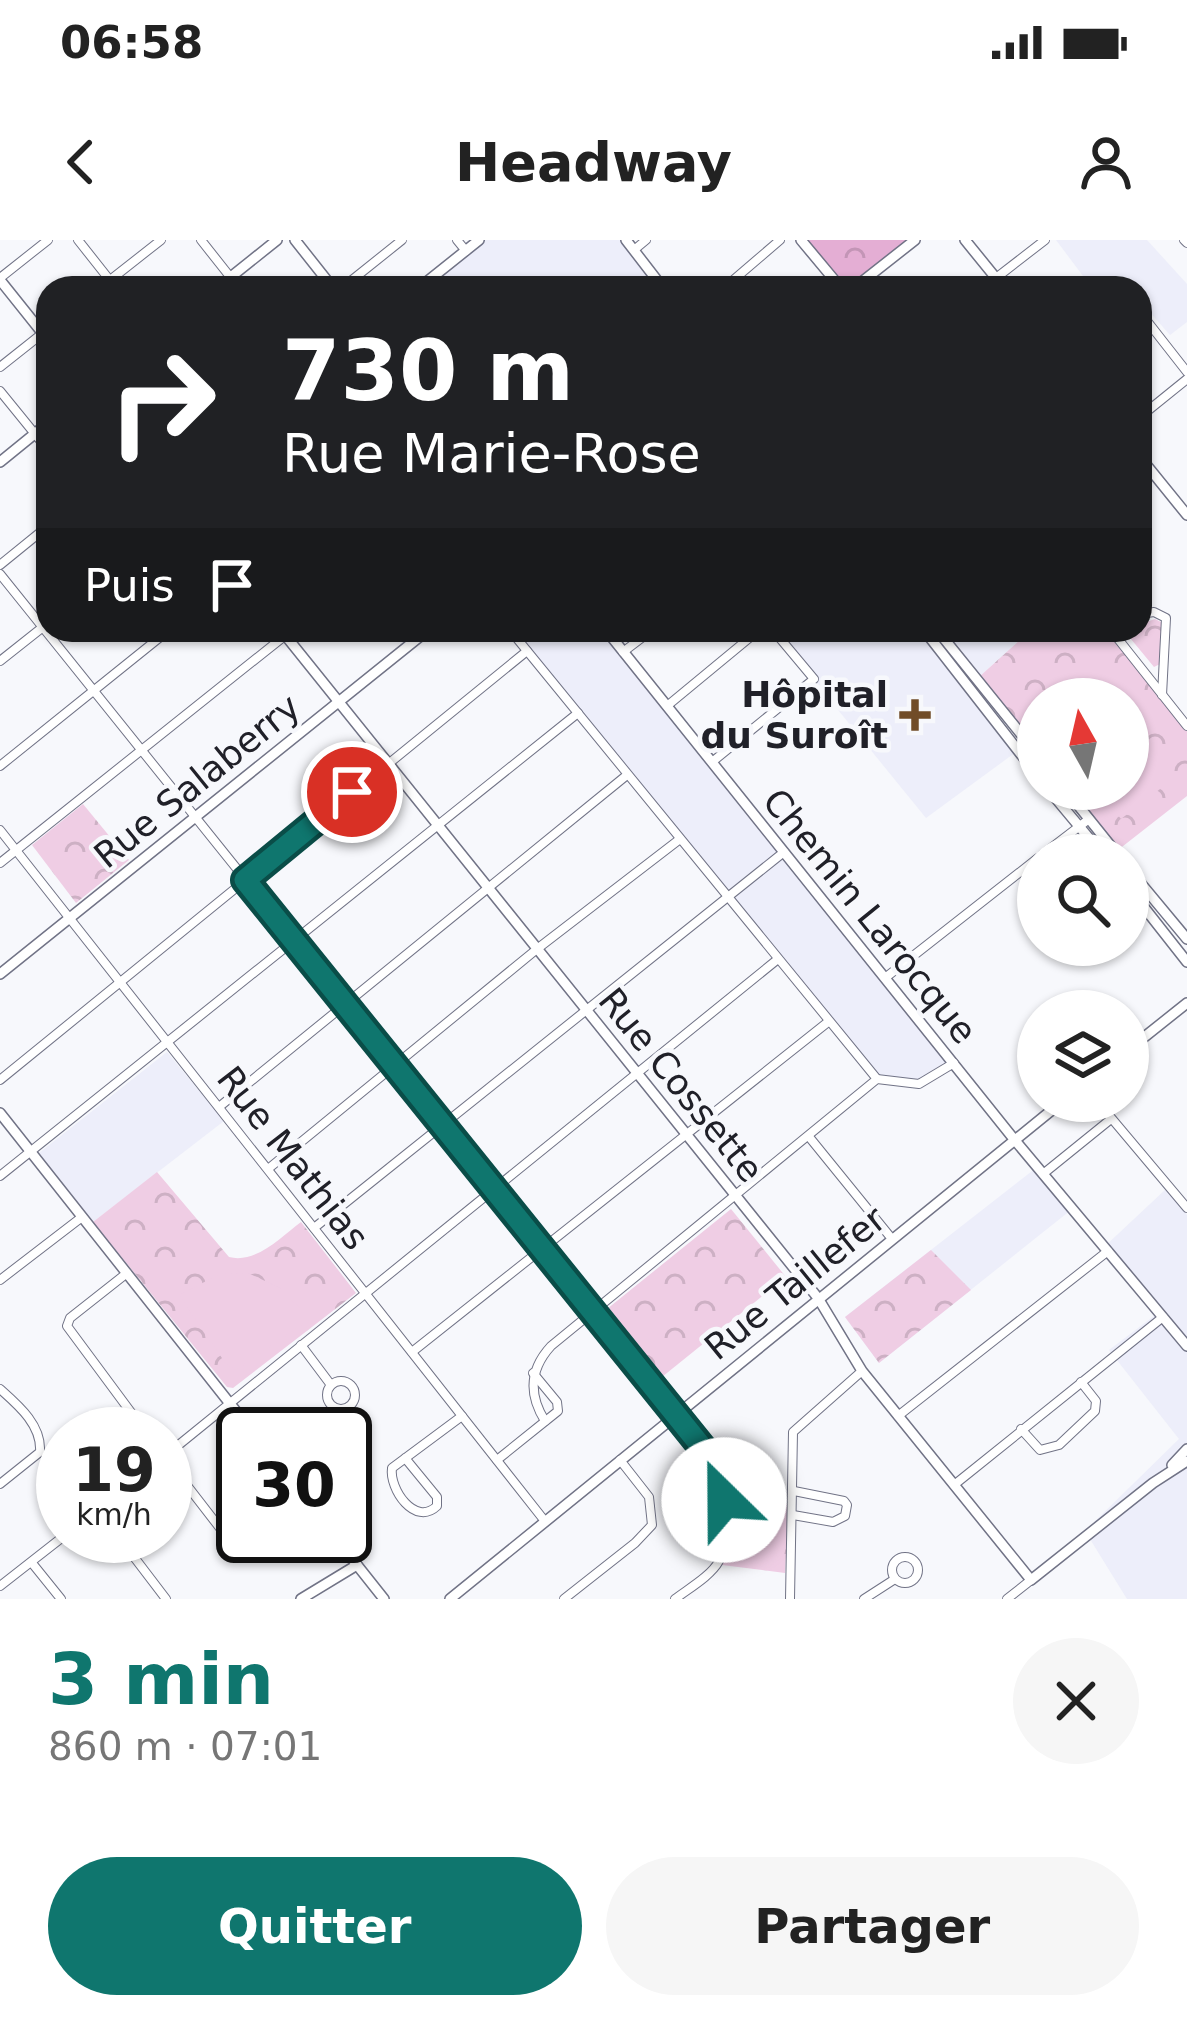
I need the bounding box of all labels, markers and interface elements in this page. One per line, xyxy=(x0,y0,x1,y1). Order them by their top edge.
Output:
text: 06:58 xyxy=(60,16,203,69)
icon: back xyxy=(48,129,114,195)
icon: person xyxy=(1073,129,1139,195)
text: Headway xyxy=(455,131,732,194)
text: 730 m xyxy=(282,322,574,420)
icon: right xyxy=(84,324,240,480)
text: Rue Marie-Rose xyxy=(282,422,701,485)
icon: arrive xyxy=(199,552,265,618)
text: Puis xyxy=(84,559,175,612)
place label: Hôpital du Suroît xyxy=(700,674,888,756)
north arrow xyxy=(1017,678,1149,810)
map controls xyxy=(1017,678,1149,1122)
street label: Rue Salaberry xyxy=(86,686,308,876)
marker: Hôpital du Suroît xyxy=(899,699,931,731)
pin xyxy=(301,741,403,843)
icon: arrive xyxy=(319,759,385,825)
street label: Chemin Larocque xyxy=(755,781,985,1051)
button: search xyxy=(1017,834,1149,966)
street label: Rue Cossette xyxy=(590,980,772,1190)
button: layers xyxy=(1017,990,1149,1122)
street label: Rue Mathias xyxy=(209,1058,377,1258)
street label: Rue Taillefer xyxy=(697,1198,893,1368)
speed limit sign: 30 xyxy=(216,1407,372,1563)
text: 19 xyxy=(72,1435,156,1505)
position arrow xyxy=(661,1437,787,1563)
text: km/h xyxy=(76,1497,152,1532)
text: 3 min xyxy=(48,1637,274,1721)
button: close xyxy=(1013,1638,1139,1764)
text: 860 m · 07:01 xyxy=(48,1724,322,1769)
button: Quitter xyxy=(48,1857,582,1995)
button: Partager xyxy=(606,1857,1139,1995)

